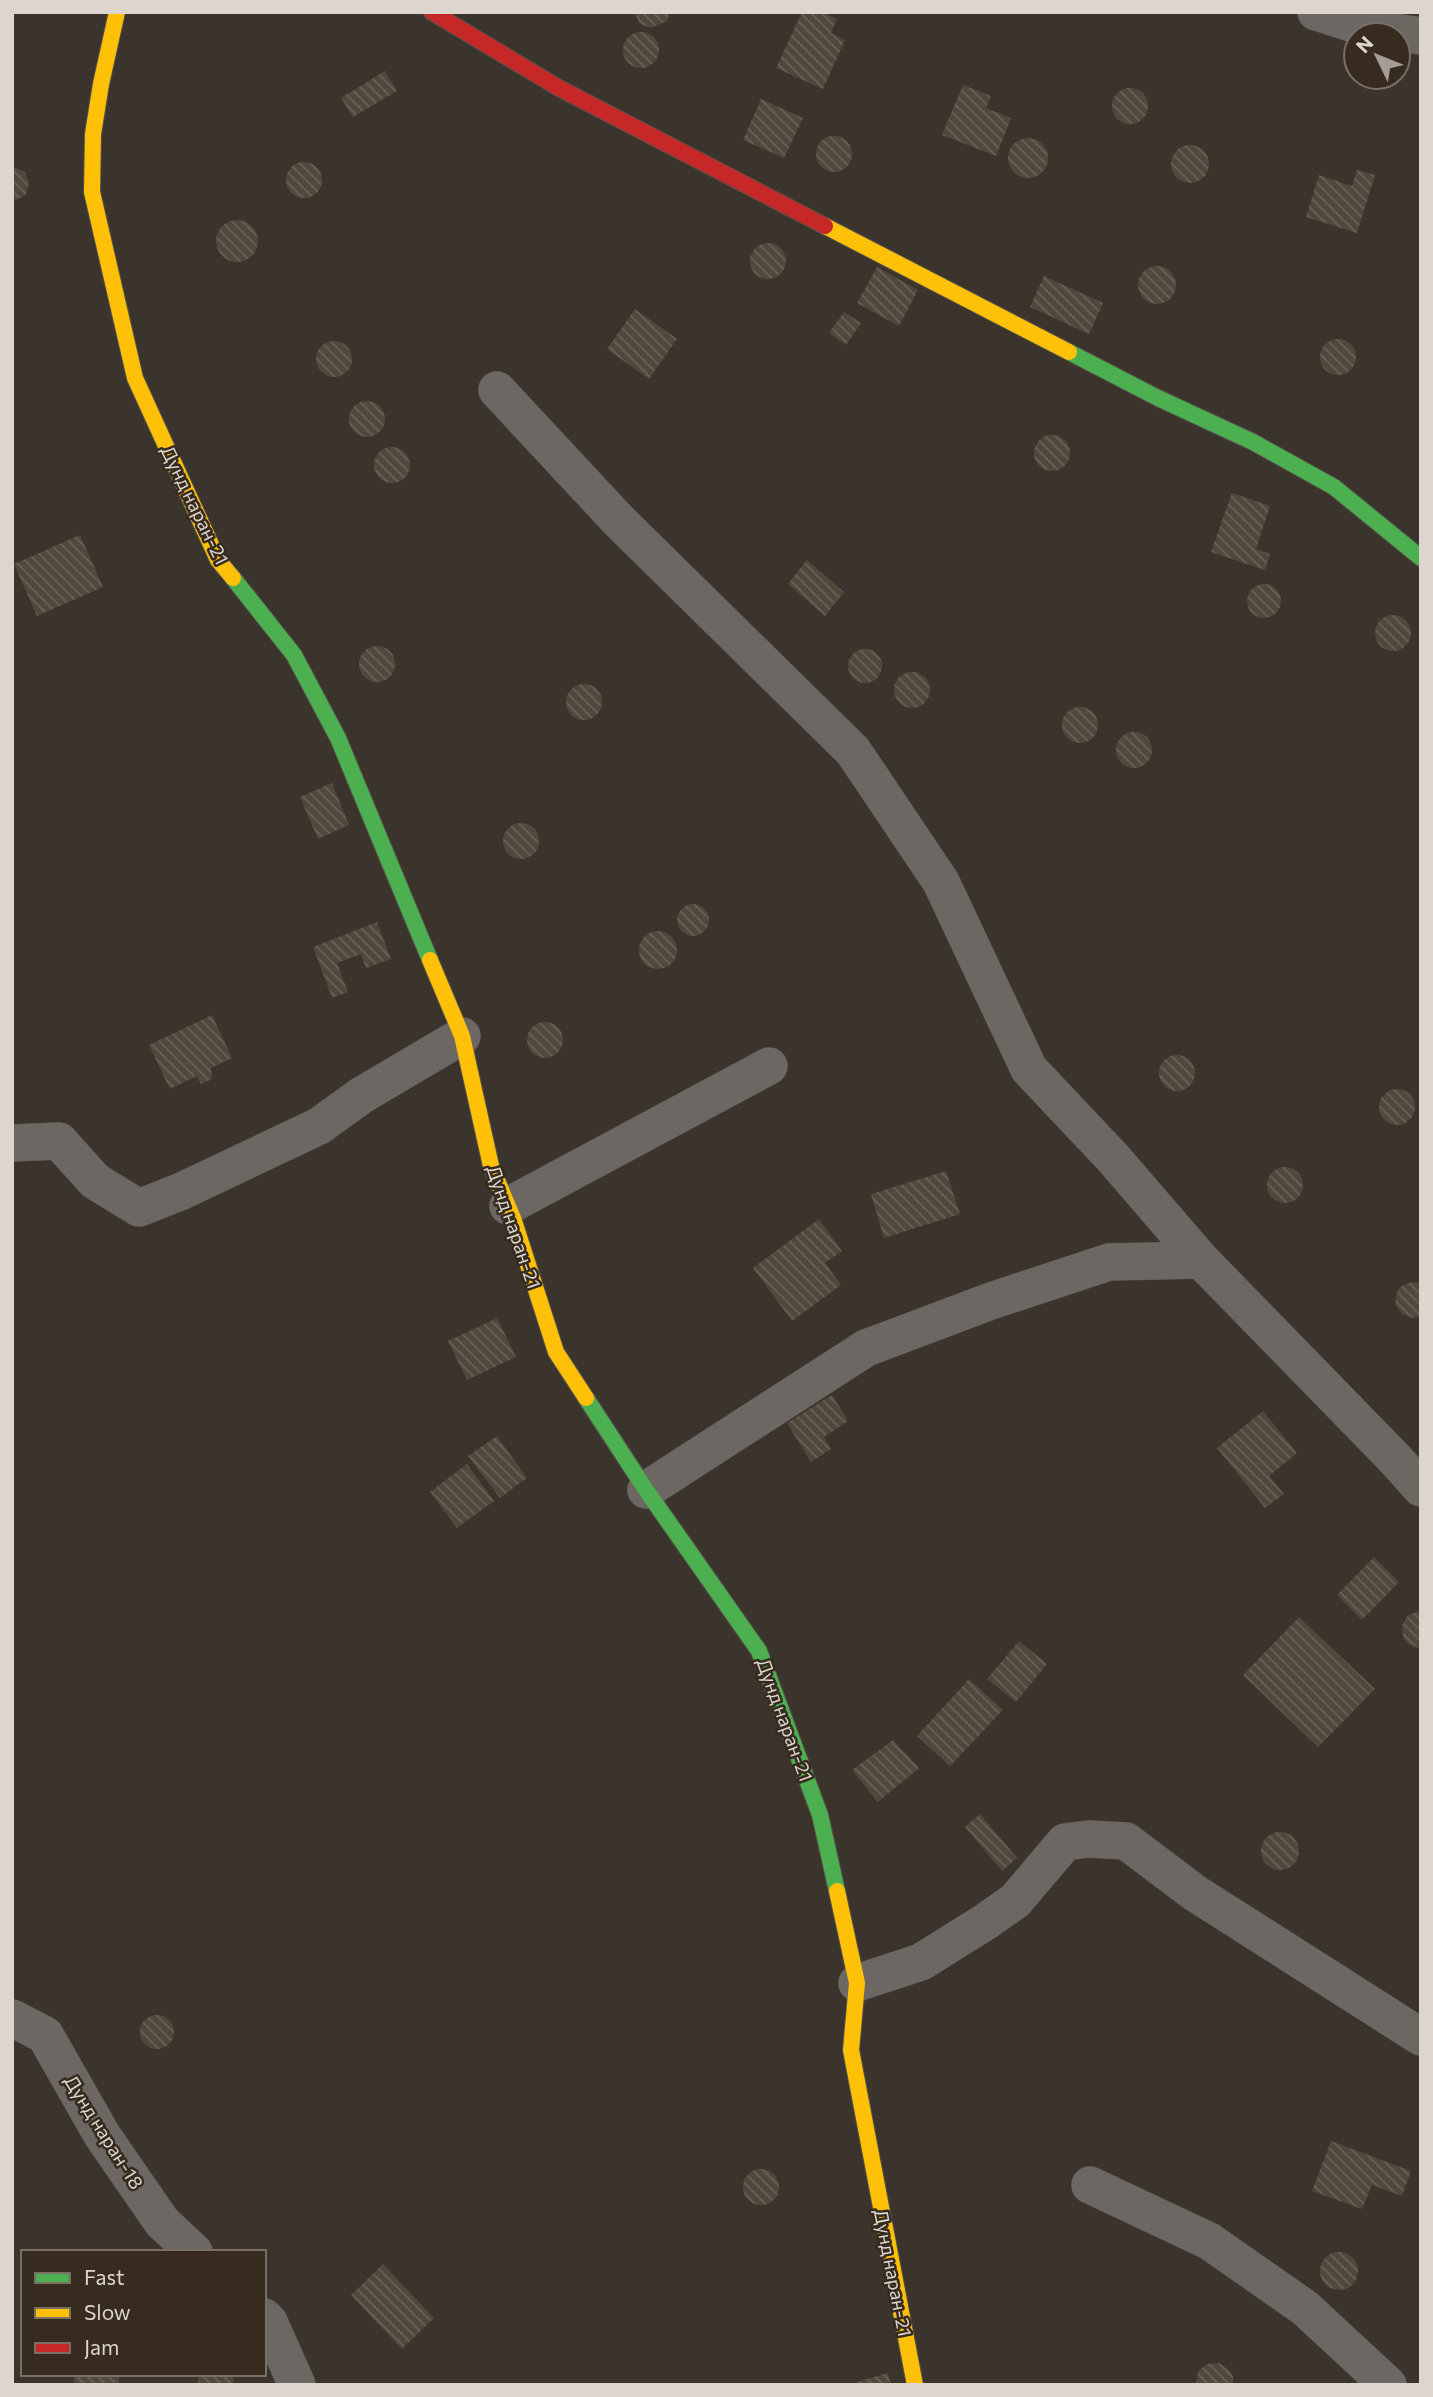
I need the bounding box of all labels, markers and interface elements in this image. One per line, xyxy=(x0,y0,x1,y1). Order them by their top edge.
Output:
north arrow xyxy=(1342,21,1412,91)
text: N xyxy=(1351,31,1377,57)
street label: Дунд наран-21 xyxy=(157,442,234,568)
street label: Дунд наран-21 xyxy=(483,1162,546,1292)
street label: Дунд наран-21 xyxy=(753,1655,818,1785)
street label: Дунд наран-18 xyxy=(60,2070,149,2193)
street label: Дунд наран-21 xyxy=(870,2207,917,2339)
legend xyxy=(21,2250,266,2376)
text: Fast xyxy=(84,2264,125,2289)
text: Slow xyxy=(84,2299,131,2324)
text: Jam xyxy=(84,2334,119,2359)

